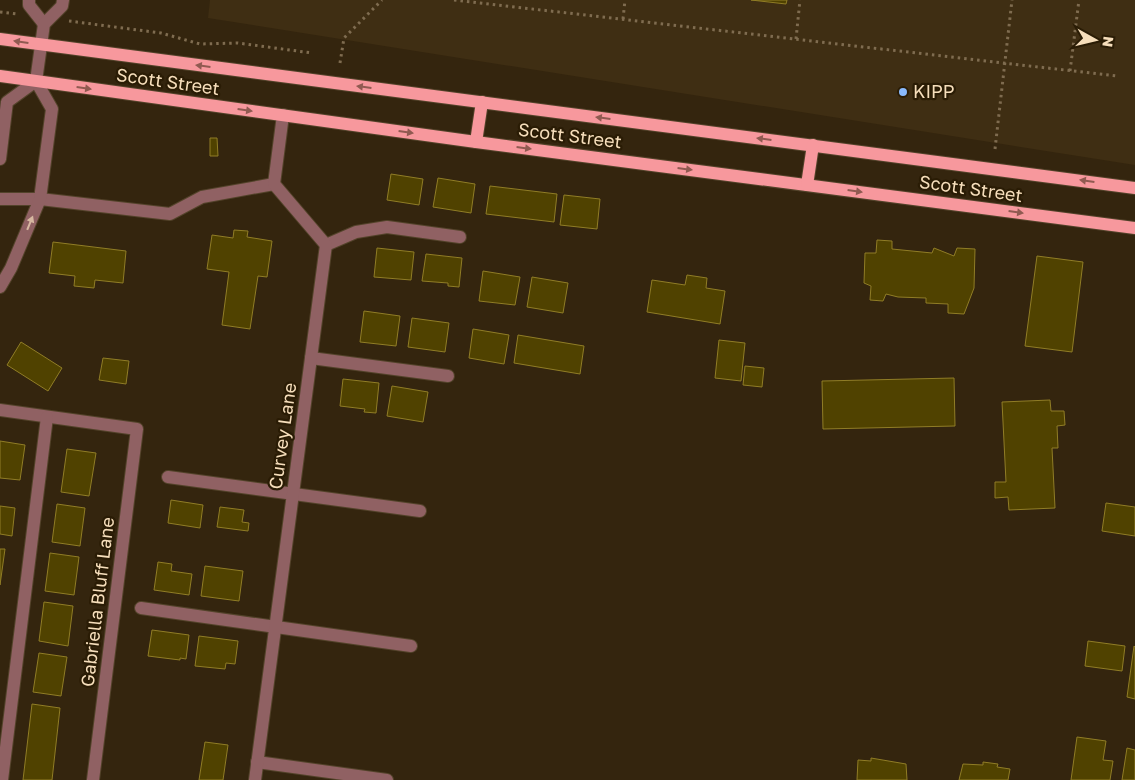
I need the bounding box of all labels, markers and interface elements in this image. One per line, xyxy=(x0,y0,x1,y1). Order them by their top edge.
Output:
north arrow xyxy=(1070,15,1120,65)
text: N xyxy=(1099,35,1118,48)
one-way arrow xyxy=(12,37,28,45)
one-way arrow xyxy=(194,61,210,69)
street label: Scott Street xyxy=(115,63,221,99)
place label: KIPP xyxy=(913,80,955,102)
one-way arrow xyxy=(355,82,371,90)
one-way arrow xyxy=(77,84,93,92)
marker: KIPP xyxy=(897,86,909,98)
one-way arrow xyxy=(238,106,254,114)
one-way arrow xyxy=(595,114,611,122)
street label: Scott Street xyxy=(517,118,623,152)
one-way arrow xyxy=(399,128,415,136)
one-way arrow xyxy=(756,135,772,143)
one-way arrow xyxy=(517,144,533,152)
one-way arrow xyxy=(678,165,694,173)
street label: Scott Street xyxy=(918,170,1024,206)
one-way arrow xyxy=(1078,177,1094,185)
one-way arrow xyxy=(848,187,864,195)
one-way arrow xyxy=(1009,209,1025,217)
one-way arrow xyxy=(26,215,34,230)
street label: Curvey Lane xyxy=(264,381,300,490)
street label: Gabriella Bluff Lane xyxy=(76,516,118,688)

